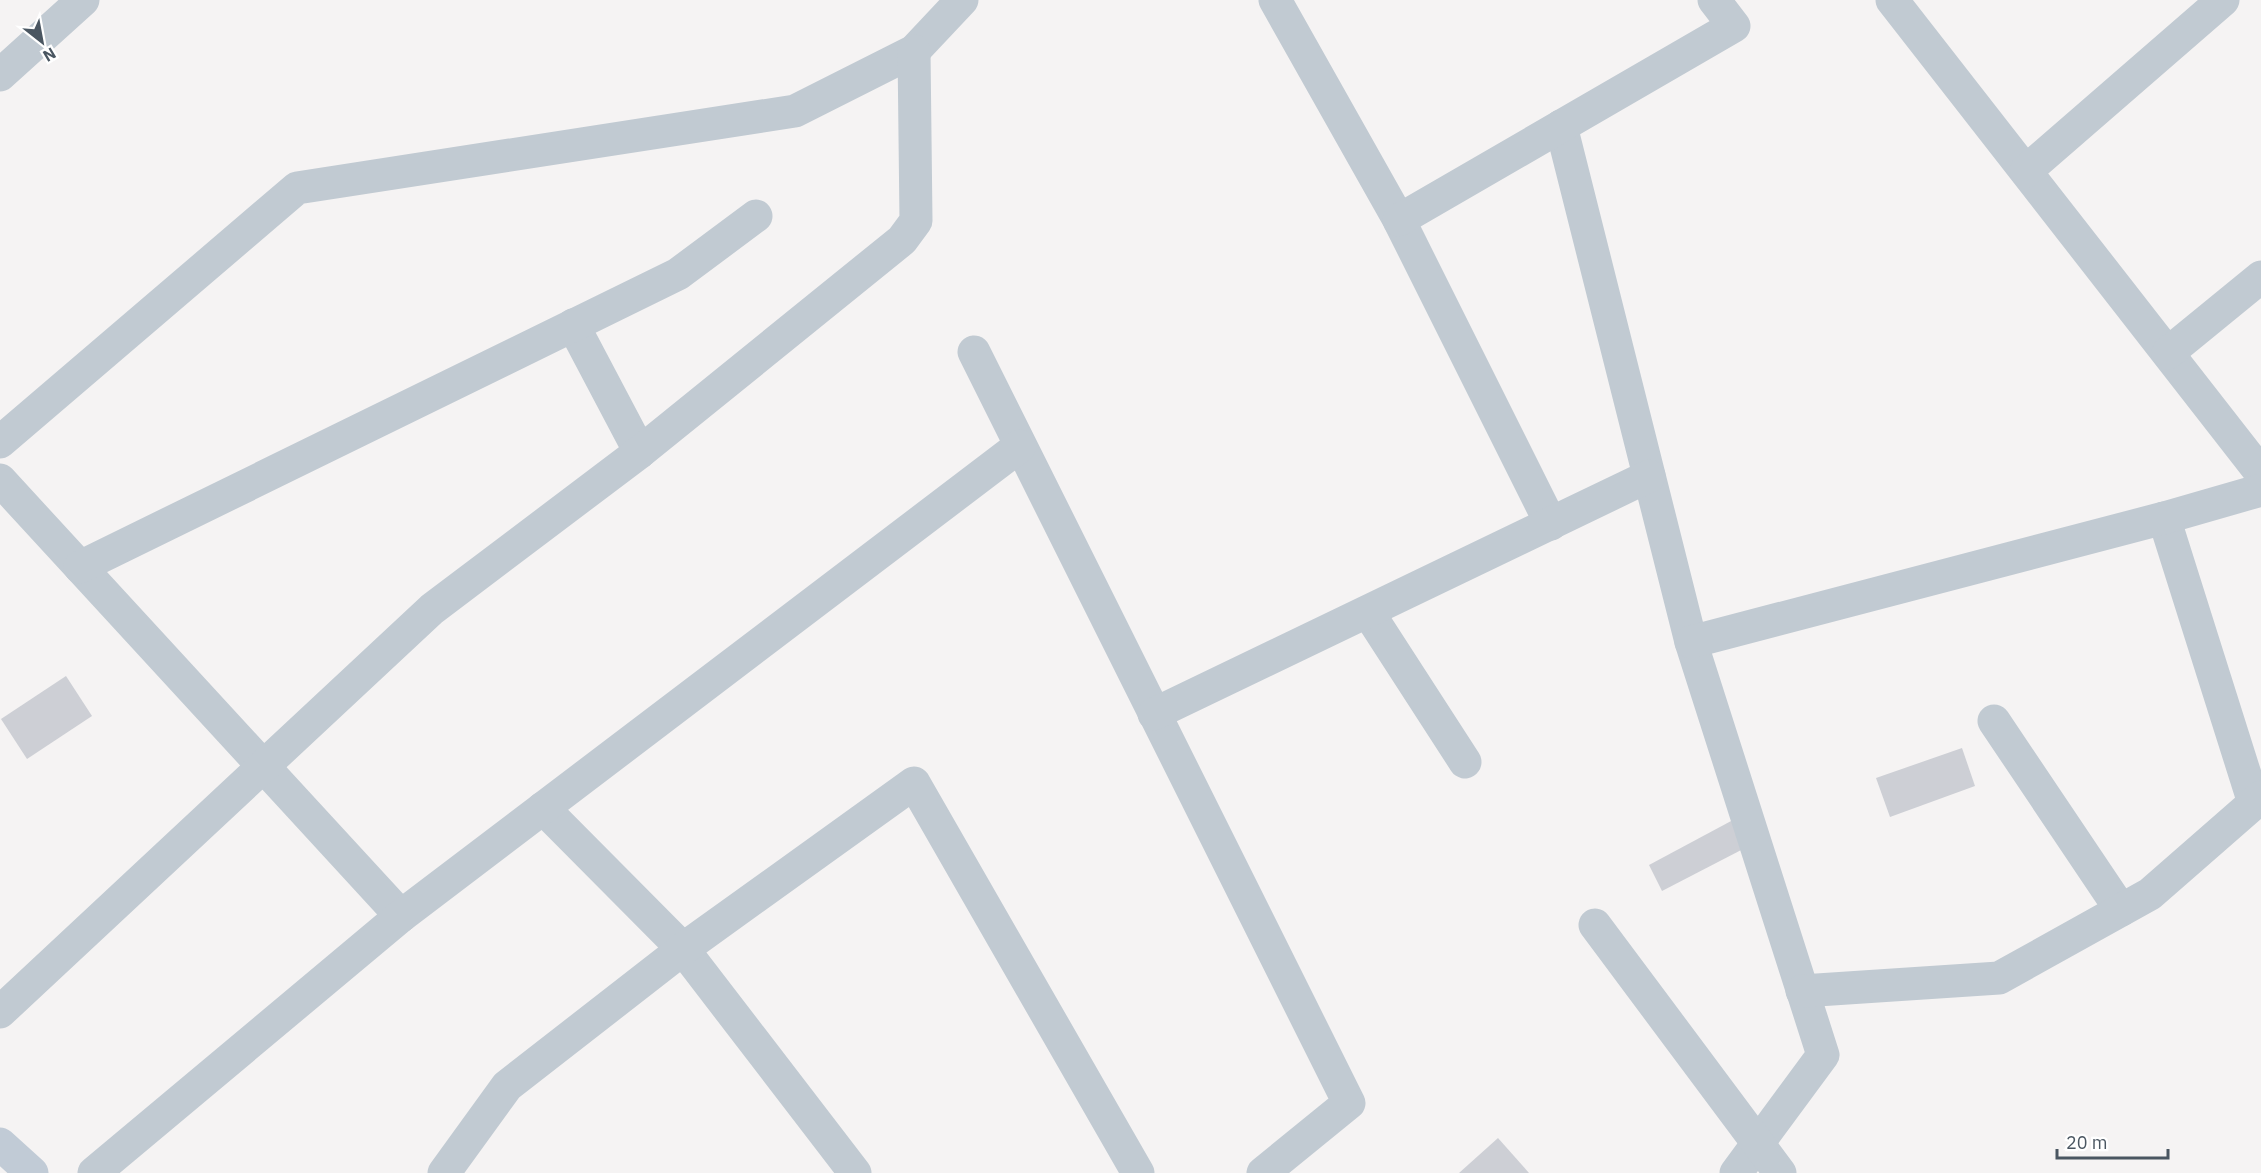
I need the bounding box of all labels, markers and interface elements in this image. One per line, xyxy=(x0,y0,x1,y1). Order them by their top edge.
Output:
north arrow xyxy=(12,12,72,72)
text: N xyxy=(40,43,60,66)
scale bar xyxy=(2057,1122,2168,1160)
text: 20 m xyxy=(2066,1131,2108,1154)

